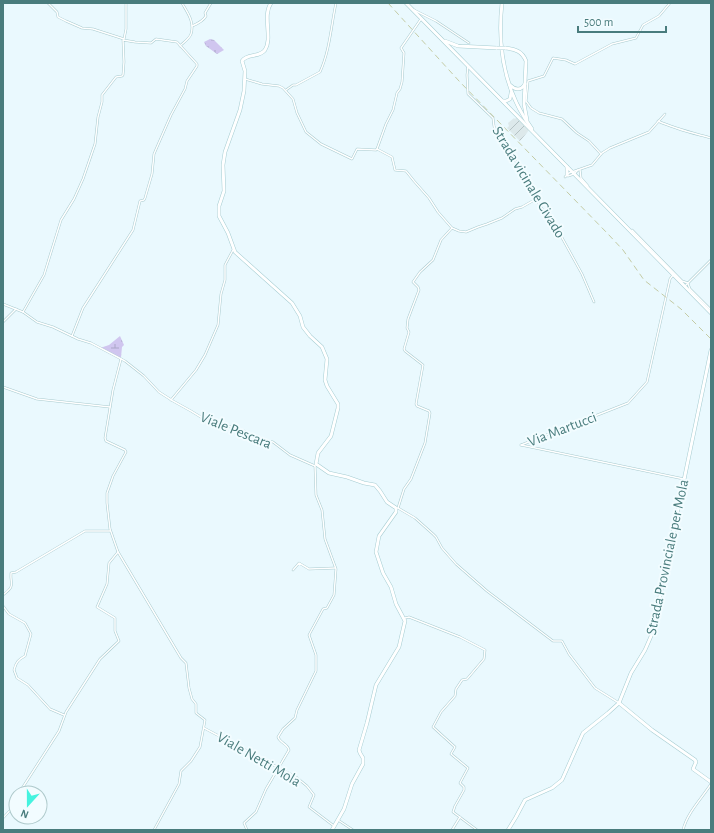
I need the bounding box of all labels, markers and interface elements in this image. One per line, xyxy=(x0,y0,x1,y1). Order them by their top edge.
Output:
scale bar xyxy=(578,8,666,34)
text: 500 m xyxy=(584,16,613,28)
street label: Strada vicinale Civado xyxy=(489,124,568,241)
street label: Viale Pescara xyxy=(198,409,274,452)
street label: Via Martucci xyxy=(526,409,599,449)
street label: Strada Provinciale per Mola xyxy=(644,478,691,636)
street label: Viale Netti Mola xyxy=(214,729,303,790)
north arrow xyxy=(8,785,48,825)
text: N xyxy=(19,807,30,820)

